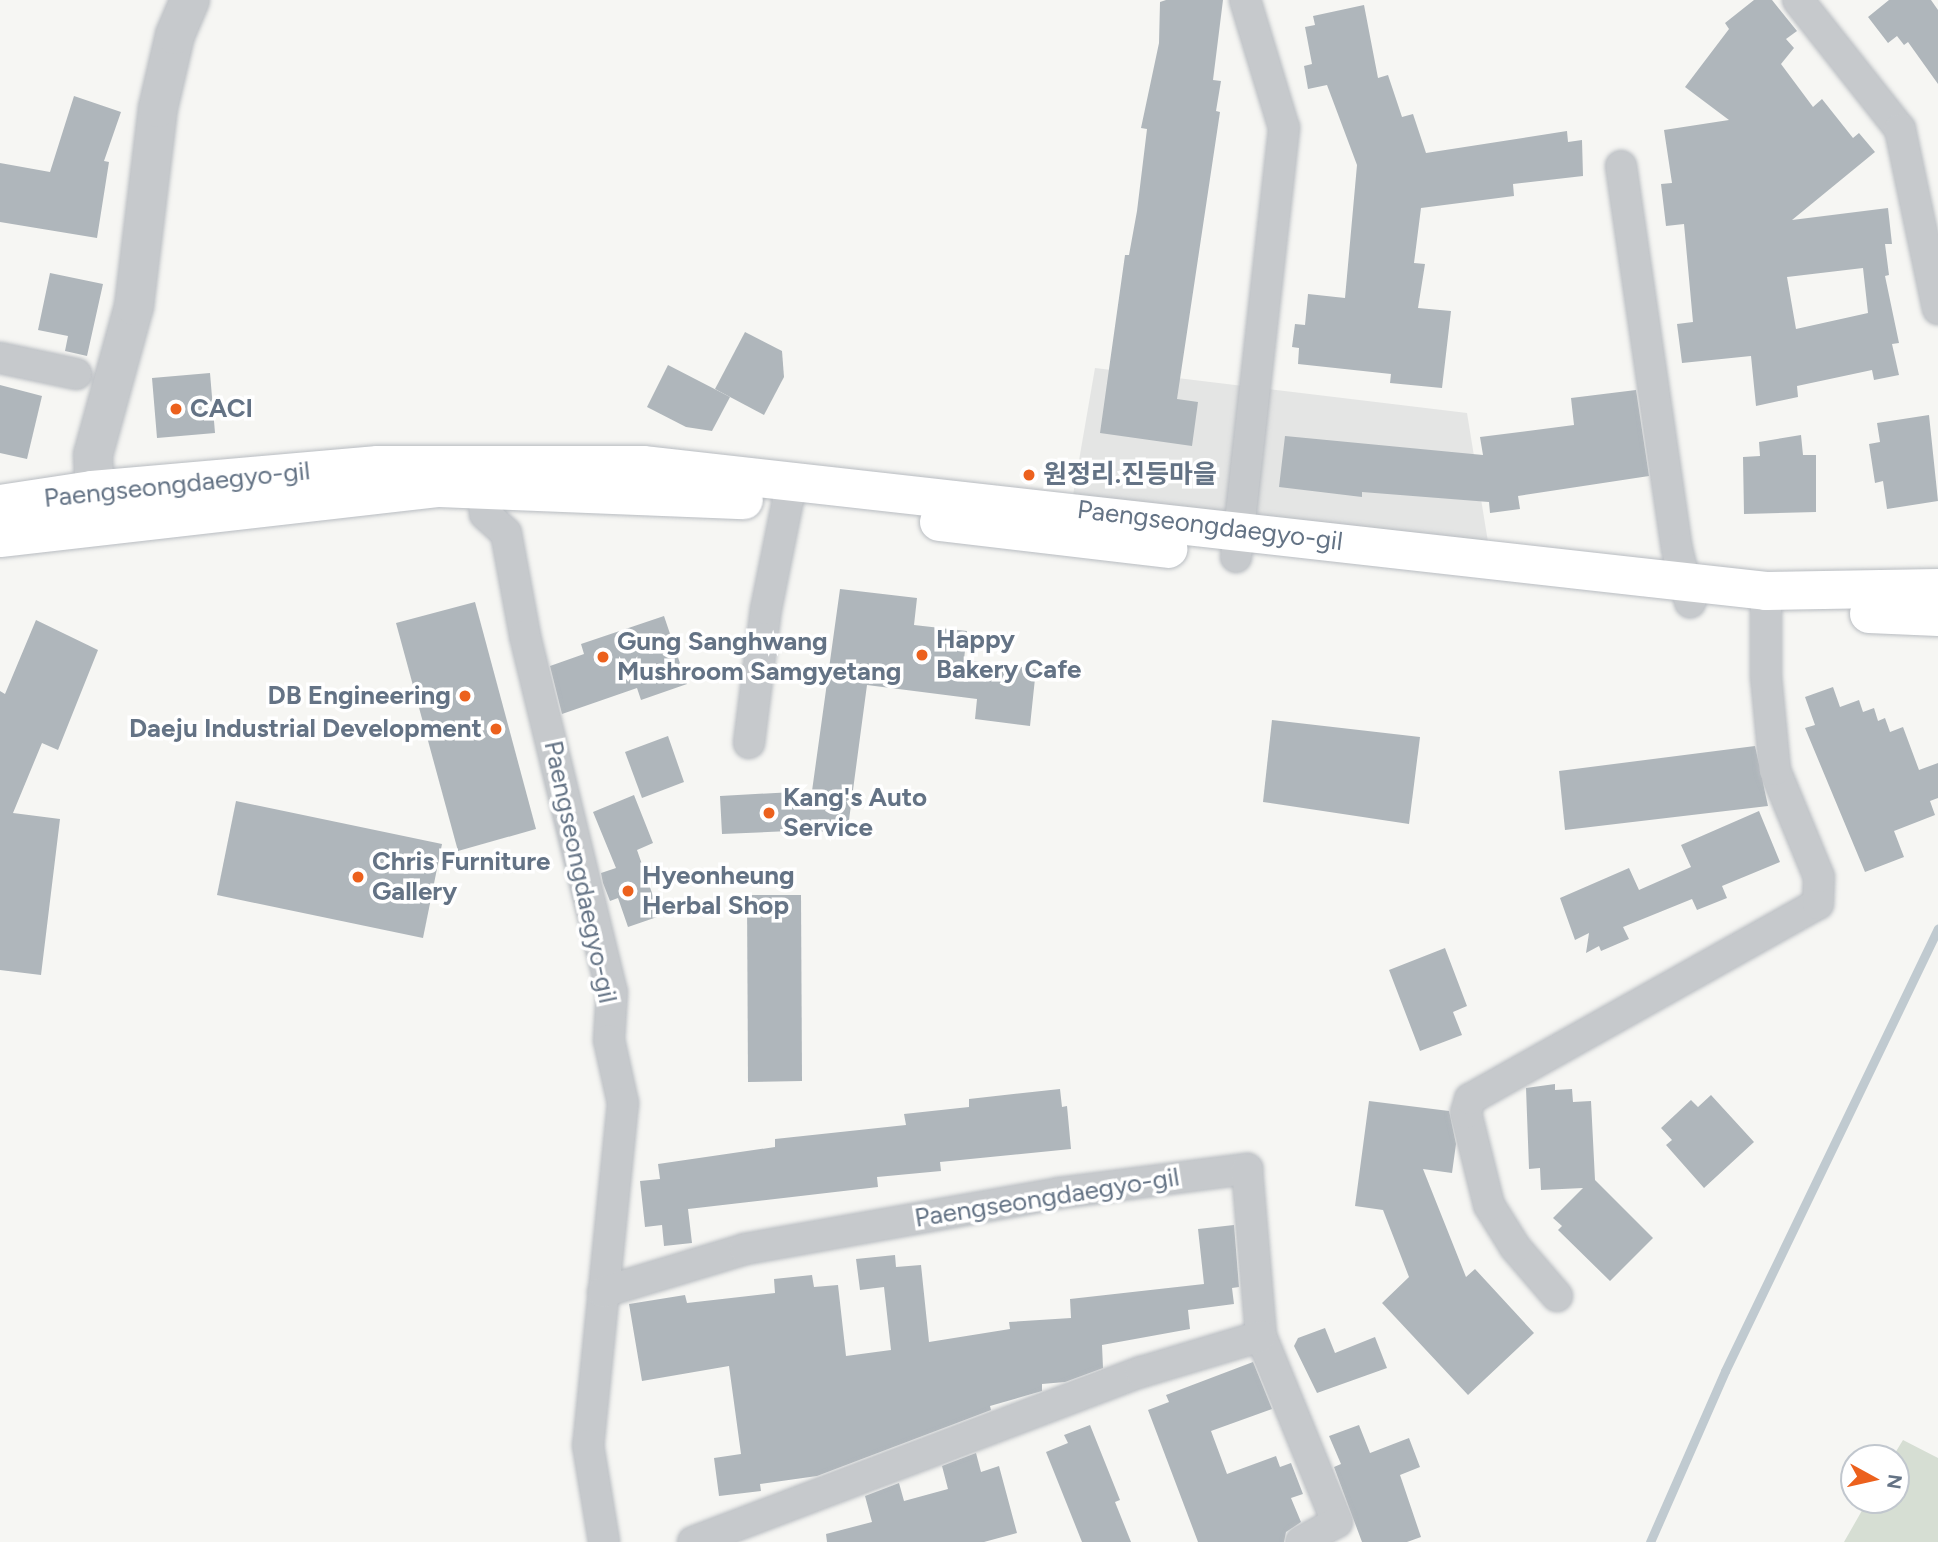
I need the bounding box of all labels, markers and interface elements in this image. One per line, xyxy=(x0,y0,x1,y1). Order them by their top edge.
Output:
place label: CACI xyxy=(190,393,253,425)
marker: CACI xyxy=(168,401,184,417)
street label: Paengseongdaegyo-gil xyxy=(42,456,312,514)
place label: 원정리.진등마을 xyxy=(1043,459,1217,491)
marker: 원정리.진등마을 xyxy=(1021,467,1037,483)
street label: Paengseongdaegyo-gil xyxy=(1075,494,1345,558)
place label: Happy Bakery Cafe xyxy=(936,624,1082,686)
place label: Gung Sanghwang Mushroom Samgyetang xyxy=(617,626,901,688)
marker: Happy Bakery Cafe xyxy=(914,647,930,663)
marker: Gung Sanghwang Mushroom Samgyetang xyxy=(595,649,611,665)
place label: DB Engineering xyxy=(268,680,451,712)
marker: DB Engineering xyxy=(457,688,473,704)
place label: Daeju Industrial Development xyxy=(129,713,482,745)
marker: Daeju Industrial Development xyxy=(488,721,504,737)
street label: Paengseongdaegyo-gil xyxy=(537,738,623,1006)
place label: Kang's Auto Service xyxy=(783,782,927,844)
marker: Kang's Auto Service xyxy=(761,805,777,821)
place label: Chris Furniture Gallery xyxy=(372,846,550,908)
place label: Hyeonheung Herbal Shop xyxy=(642,860,795,922)
marker: Chris Furniture Gallery xyxy=(350,869,366,885)
marker: Hyeonheung Herbal Shop xyxy=(620,883,636,899)
street label: Paengseongdaegyo-gil xyxy=(912,1162,1182,1234)
north arrow xyxy=(1840,1444,1910,1514)
text: N xyxy=(1882,1473,1907,1491)

